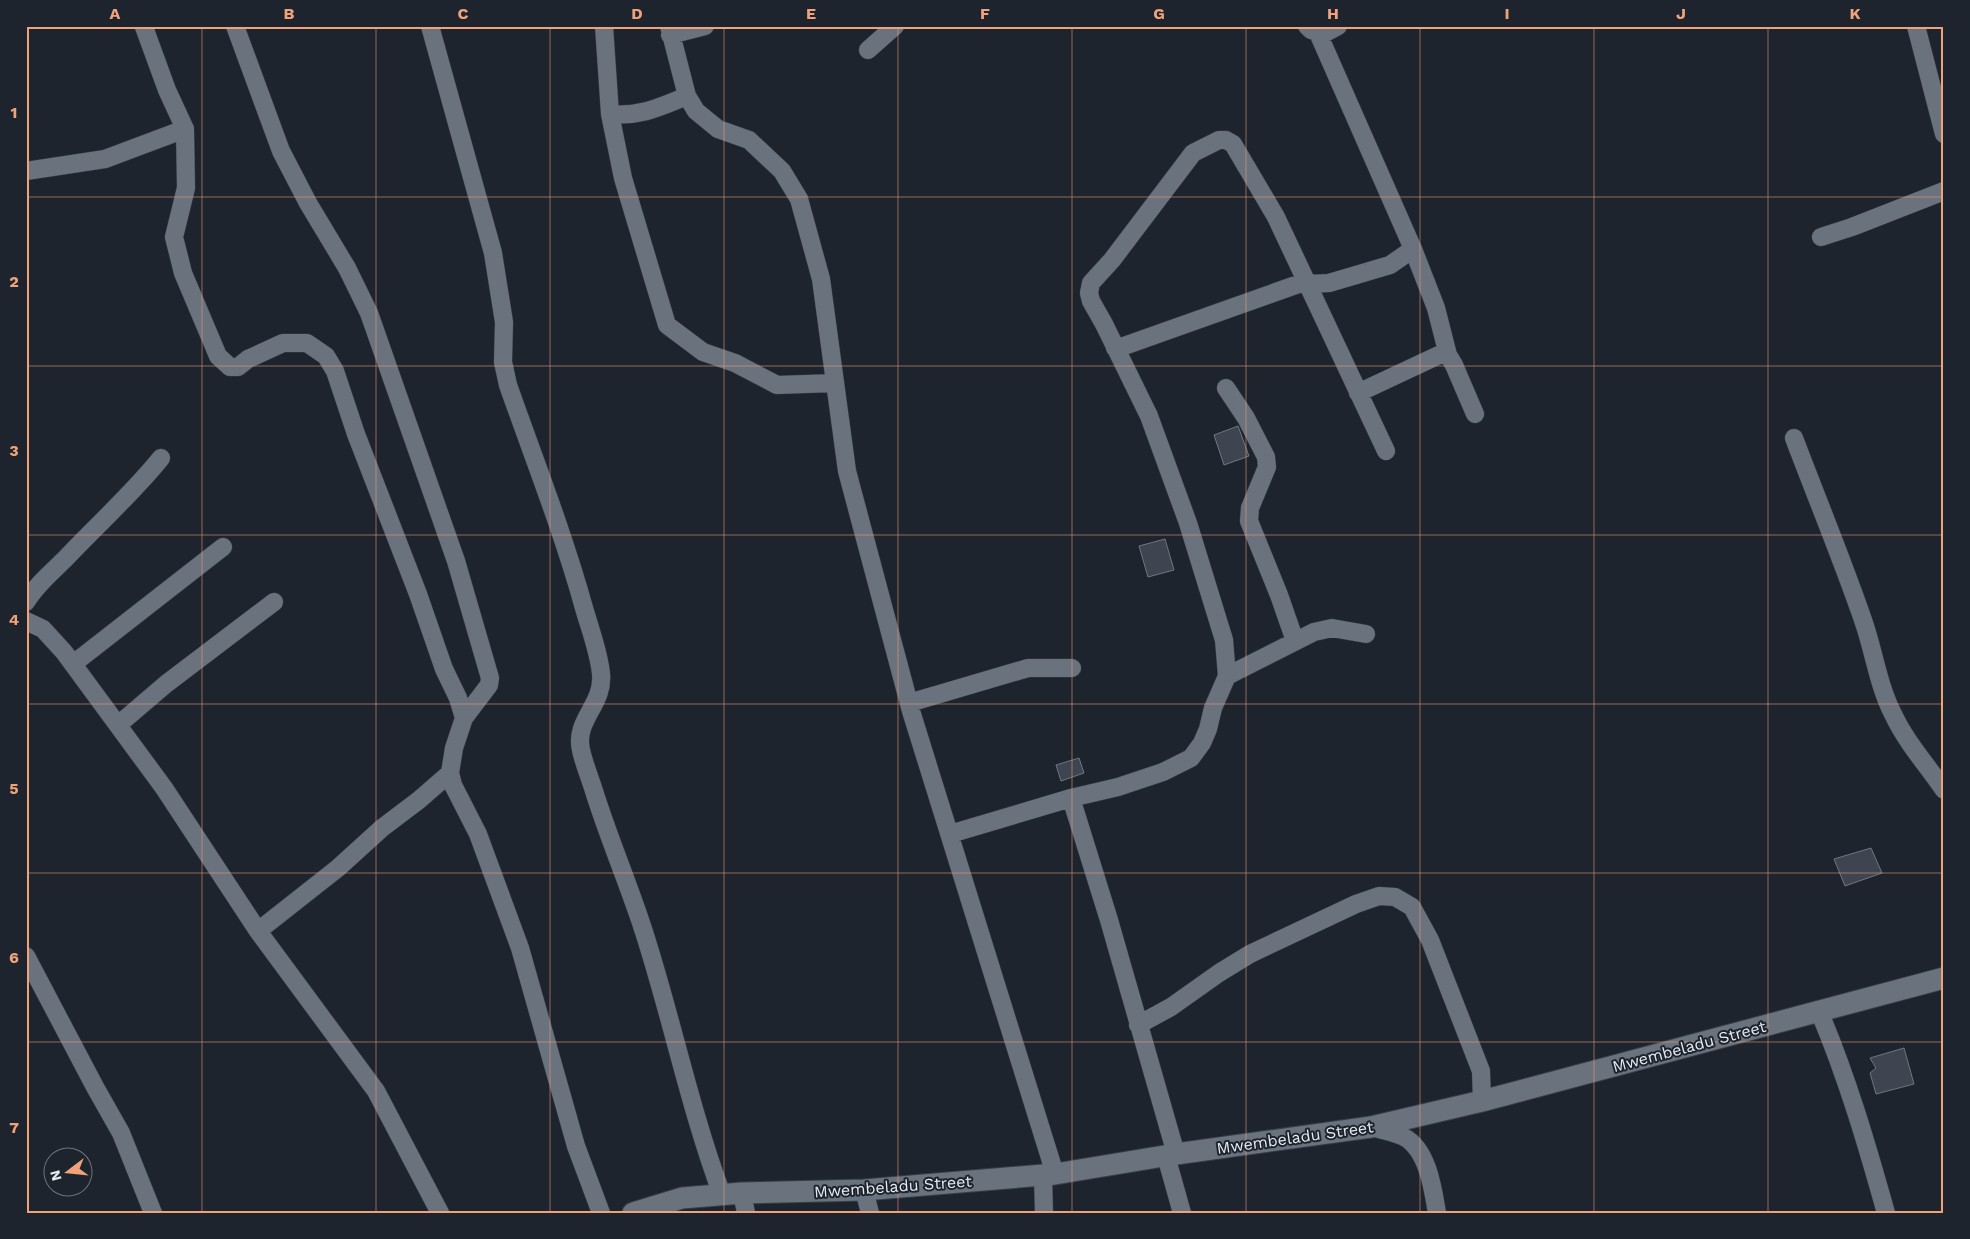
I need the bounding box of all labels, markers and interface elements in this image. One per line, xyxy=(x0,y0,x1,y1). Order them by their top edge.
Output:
text: A xyxy=(110,4,121,23)
text: B xyxy=(284,4,295,23)
text: C xyxy=(458,4,469,23)
text: D xyxy=(631,4,643,23)
text: E xyxy=(806,4,816,23)
text: F xyxy=(980,4,990,23)
text: G xyxy=(1153,4,1165,23)
text: H xyxy=(1327,4,1339,23)
text: I xyxy=(1504,4,1510,23)
text: J xyxy=(1676,4,1686,23)
text: K xyxy=(1849,4,1861,23)
text: 1 xyxy=(11,103,17,122)
text: 2 xyxy=(9,272,19,291)
text: 3 xyxy=(9,441,19,460)
text: 4 xyxy=(9,610,19,629)
text: 5 xyxy=(9,779,19,798)
text: 6 xyxy=(9,948,19,967)
street label: Mwembeladu Street xyxy=(1610,1017,1768,1076)
street label: Mwembeladu Street xyxy=(1216,1117,1375,1158)
text: 7 xyxy=(9,1118,19,1137)
north arrow xyxy=(42,1146,92,1196)
text: N xyxy=(46,1168,65,1183)
street label: Mwembeladu Street xyxy=(814,1171,973,1201)

